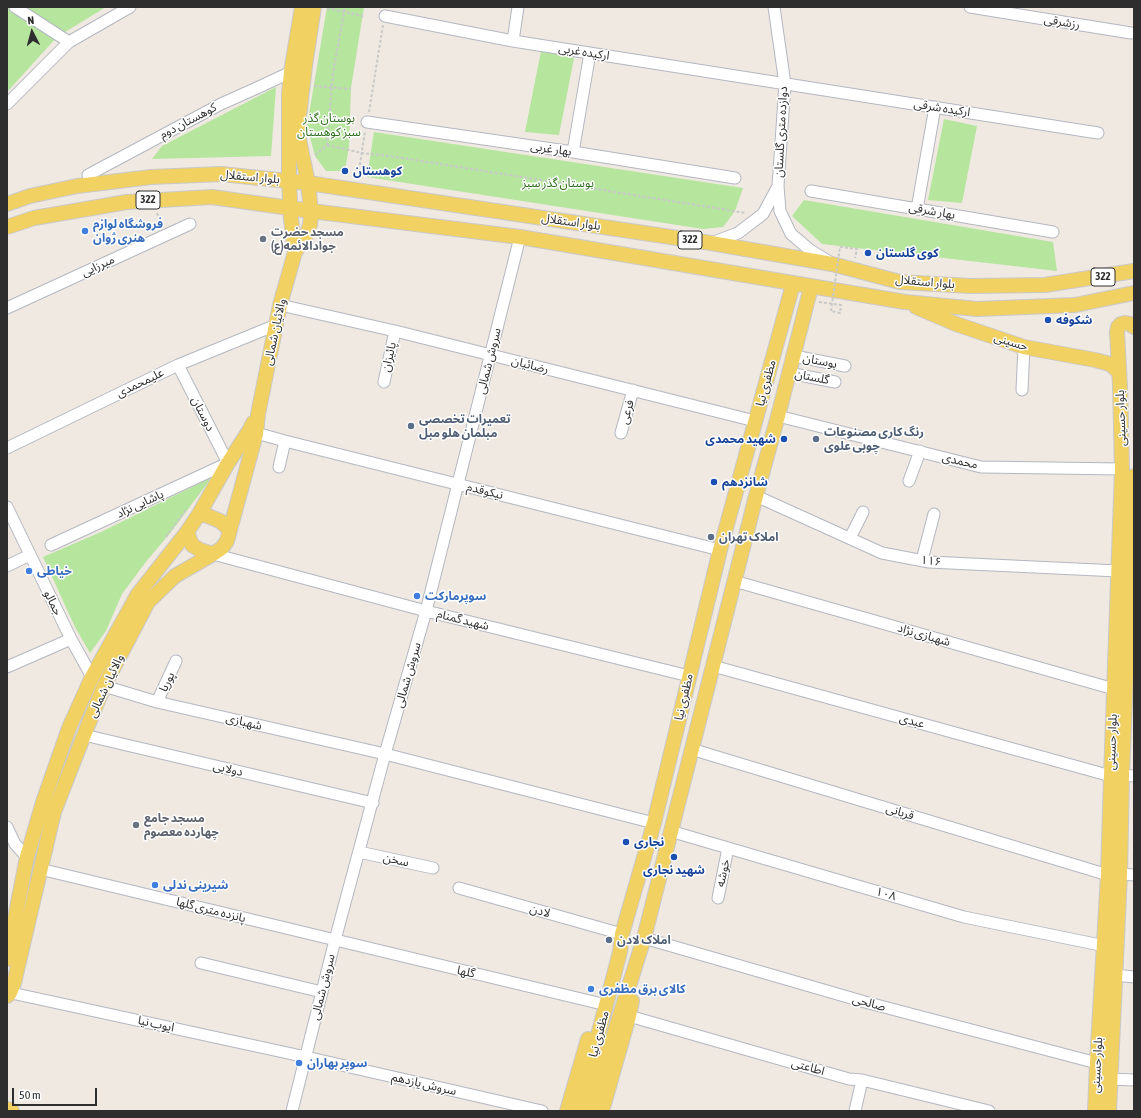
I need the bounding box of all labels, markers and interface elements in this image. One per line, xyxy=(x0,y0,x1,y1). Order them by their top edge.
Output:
north arrow xyxy=(12,12,52,52)
street label: رزشرقی xyxy=(1043,12,1081,32)
text: N xyxy=(27,14,35,26)
street label: ارکیده غربی xyxy=(557,41,611,63)
street label: دوازده متری گلستان xyxy=(771,86,791,178)
street label: ارکیده شرقی xyxy=(913,96,971,120)
street label: کوهستان دوم xyxy=(157,100,219,142)
park label: بوستان گذر سبز کوهستان xyxy=(297,111,361,139)
street label: بهار غربی xyxy=(530,139,572,159)
place label: کوهستان xyxy=(353,164,402,178)
marker: کوهستان xyxy=(340,166,350,176)
street label: بلوار استقلال xyxy=(220,167,280,187)
park label: بوستان گذر سبز xyxy=(522,176,594,190)
road number: 322 xyxy=(136,191,160,209)
street label: بهار شرقی xyxy=(908,200,956,222)
street label: بلوار استقلال xyxy=(540,211,602,233)
place label: فروشگاه لوازم هنری ژوان xyxy=(93,217,163,245)
place label: مسجد حضرت جوادالائمه(ع) xyxy=(271,225,344,253)
marker: فروشگاه لوازم هنری ژوان xyxy=(80,226,90,236)
road number: 322 xyxy=(678,231,702,249)
marker: مسجد حضرت جوادالائمه(ع) xyxy=(258,234,268,244)
place label: کوی گلستان xyxy=(876,246,939,260)
marker: کوی گلستان xyxy=(863,248,873,258)
street label: میرزایی xyxy=(79,252,117,280)
road number: 322 xyxy=(1091,268,1115,286)
street label: بلوار استقلال xyxy=(895,272,955,292)
street label: والائیان شمالی xyxy=(261,297,289,367)
place label: شکوفه xyxy=(1056,313,1093,327)
marker: شکوفه xyxy=(1043,315,1053,325)
street label: سروش شمالی xyxy=(474,327,504,395)
street label: حسینی xyxy=(992,330,1030,354)
street label: پائیزان xyxy=(379,341,399,373)
street label: بوستان xyxy=(802,351,838,371)
street label: رضائیان xyxy=(510,353,550,377)
street label: مظفری نیا xyxy=(753,358,779,408)
street label: علیمحمدی xyxy=(114,365,166,401)
street label: گلستان xyxy=(793,367,831,387)
street label: بلوار حسینی xyxy=(1113,390,1129,446)
street label: دوستان xyxy=(188,394,218,434)
street label: فرعی xyxy=(617,398,637,426)
place label: تعمیرات تخصصی مبلمان هلو مبل xyxy=(419,412,510,440)
marker: تعمیرات تخصصی مبلمان هلو مبل xyxy=(406,421,416,431)
place label: رنگ کاری مصنوعات چوبی علوی xyxy=(824,425,924,453)
place label: شهید محمدی xyxy=(705,432,776,446)
marker: شهید محمدی xyxy=(779,434,789,444)
marker: رنگ کاری مصنوعات چوبی علوی xyxy=(811,434,821,444)
street label: محمدی xyxy=(941,450,979,472)
place label: شانزدهم xyxy=(722,475,768,489)
marker: شانزدهم xyxy=(709,477,719,487)
street label: نیکوقدم xyxy=(465,480,505,502)
street label: پاشایی نژاد xyxy=(114,487,166,521)
place label: املاک تهران xyxy=(719,530,778,544)
marker: املاک تهران xyxy=(706,532,716,542)
street label: ۱۱۶ xyxy=(920,553,942,569)
place label: خیاطی xyxy=(37,564,72,578)
marker: خیاطی xyxy=(24,566,34,576)
street label: جمالو xyxy=(41,588,65,618)
place label: سوپرمارکت xyxy=(425,589,486,603)
marker: سوپرمارکت xyxy=(412,591,422,601)
street label: شهید گمنام xyxy=(435,607,491,633)
street label: شهبازی نژاد xyxy=(896,621,952,649)
street label: سروش شمالی xyxy=(392,641,424,709)
street label: والائیان شمالی xyxy=(85,652,127,720)
street label: پوریا xyxy=(156,670,178,694)
street label: مظفری نیا xyxy=(672,672,696,722)
street label: شهبازی xyxy=(225,711,263,733)
street label: عبدی xyxy=(898,711,926,731)
street label: بلوار حسینی xyxy=(1104,714,1120,770)
street label: دولابی xyxy=(212,759,244,779)
street label: قربانی xyxy=(884,801,916,823)
place label: مسجد جامع چهارده معصوم xyxy=(144,811,219,839)
marker: مسجد جامع چهارده معصوم xyxy=(131,820,141,830)
place label: نجاری xyxy=(634,835,664,849)
marker: نجاری xyxy=(621,837,631,847)
street label: سخن xyxy=(382,850,410,870)
marker: شهید نجاری xyxy=(669,852,679,862)
street label: خوشه xyxy=(713,858,733,888)
place label: شهید نجاری xyxy=(643,863,705,877)
place label: شیرینی ندلی xyxy=(163,878,228,892)
marker: شیرینی ندلی xyxy=(150,880,160,890)
street label: ۱۰۸ xyxy=(874,884,898,904)
street label: پانزده متری گلها xyxy=(175,894,247,926)
street label: لادن xyxy=(528,901,552,921)
place label: املاک لادن xyxy=(617,933,671,947)
marker: املاک لادن xyxy=(604,935,614,945)
street label: سروش شمالی xyxy=(308,953,338,1021)
street label: گلها xyxy=(456,963,476,981)
place label: کالای برق مظفری xyxy=(599,982,686,996)
marker: کالای برق مظفری xyxy=(586,984,596,994)
street label: صالحی xyxy=(851,992,887,1014)
street label: مظفری نیا xyxy=(586,1009,612,1059)
street label: ایوب نیا xyxy=(136,1013,176,1035)
street label: بلوار حسینی xyxy=(1088,1037,1106,1093)
street label: اطاعتی xyxy=(790,1055,826,1079)
place label: سوپر بهاران xyxy=(307,1056,367,1070)
marker: سوپر بهاران xyxy=(294,1058,304,1068)
street label: سروش یازدهم xyxy=(390,1070,458,1098)
scale bar xyxy=(14,1080,99,1106)
text: 50 m xyxy=(19,1088,41,1102)

